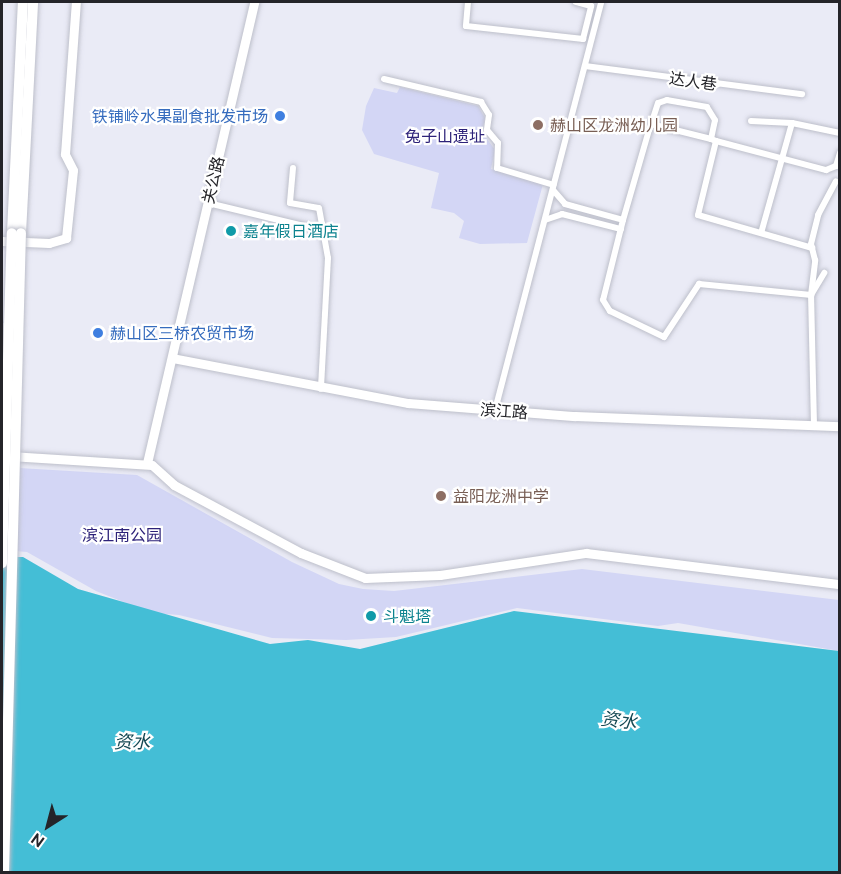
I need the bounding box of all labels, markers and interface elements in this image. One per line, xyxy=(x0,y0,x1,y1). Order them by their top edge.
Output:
street label: 达人巷 xyxy=(668,68,718,94)
place label: 铁铺岭水果副食批发市场 xyxy=(92,106,268,126)
marker: 铁铺岭水果副食批发市场 xyxy=(273,109,287,123)
place label: 赫山区龙洲幼儿园 xyxy=(550,115,678,135)
marker: 赫山区龙洲幼儿园 xyxy=(531,118,545,132)
park label: 兔子山遗址 xyxy=(405,126,485,146)
street label: 关公路 xyxy=(198,154,228,206)
place label: 嘉年假日酒店 xyxy=(243,221,339,241)
marker: 嘉年假日酒店 xyxy=(224,224,238,238)
place label: 赫山区三桥农贸市场 xyxy=(110,323,254,343)
marker: 赫山区三桥农贸市场 xyxy=(91,326,105,340)
street label: 滨江路 xyxy=(479,400,529,422)
place label: 益阳龙洲中学 xyxy=(453,486,549,506)
marker: 益阳龙洲中学 xyxy=(434,489,448,503)
park label: 滨江南公园 xyxy=(82,525,162,545)
place label: 斗魁塔 xyxy=(383,606,431,626)
marker: 斗魁塔 xyxy=(364,609,378,623)
water label: 资水 xyxy=(600,707,638,733)
water label: 资水 xyxy=(114,730,150,752)
north arrow xyxy=(18,796,78,856)
text: N xyxy=(27,830,48,851)

